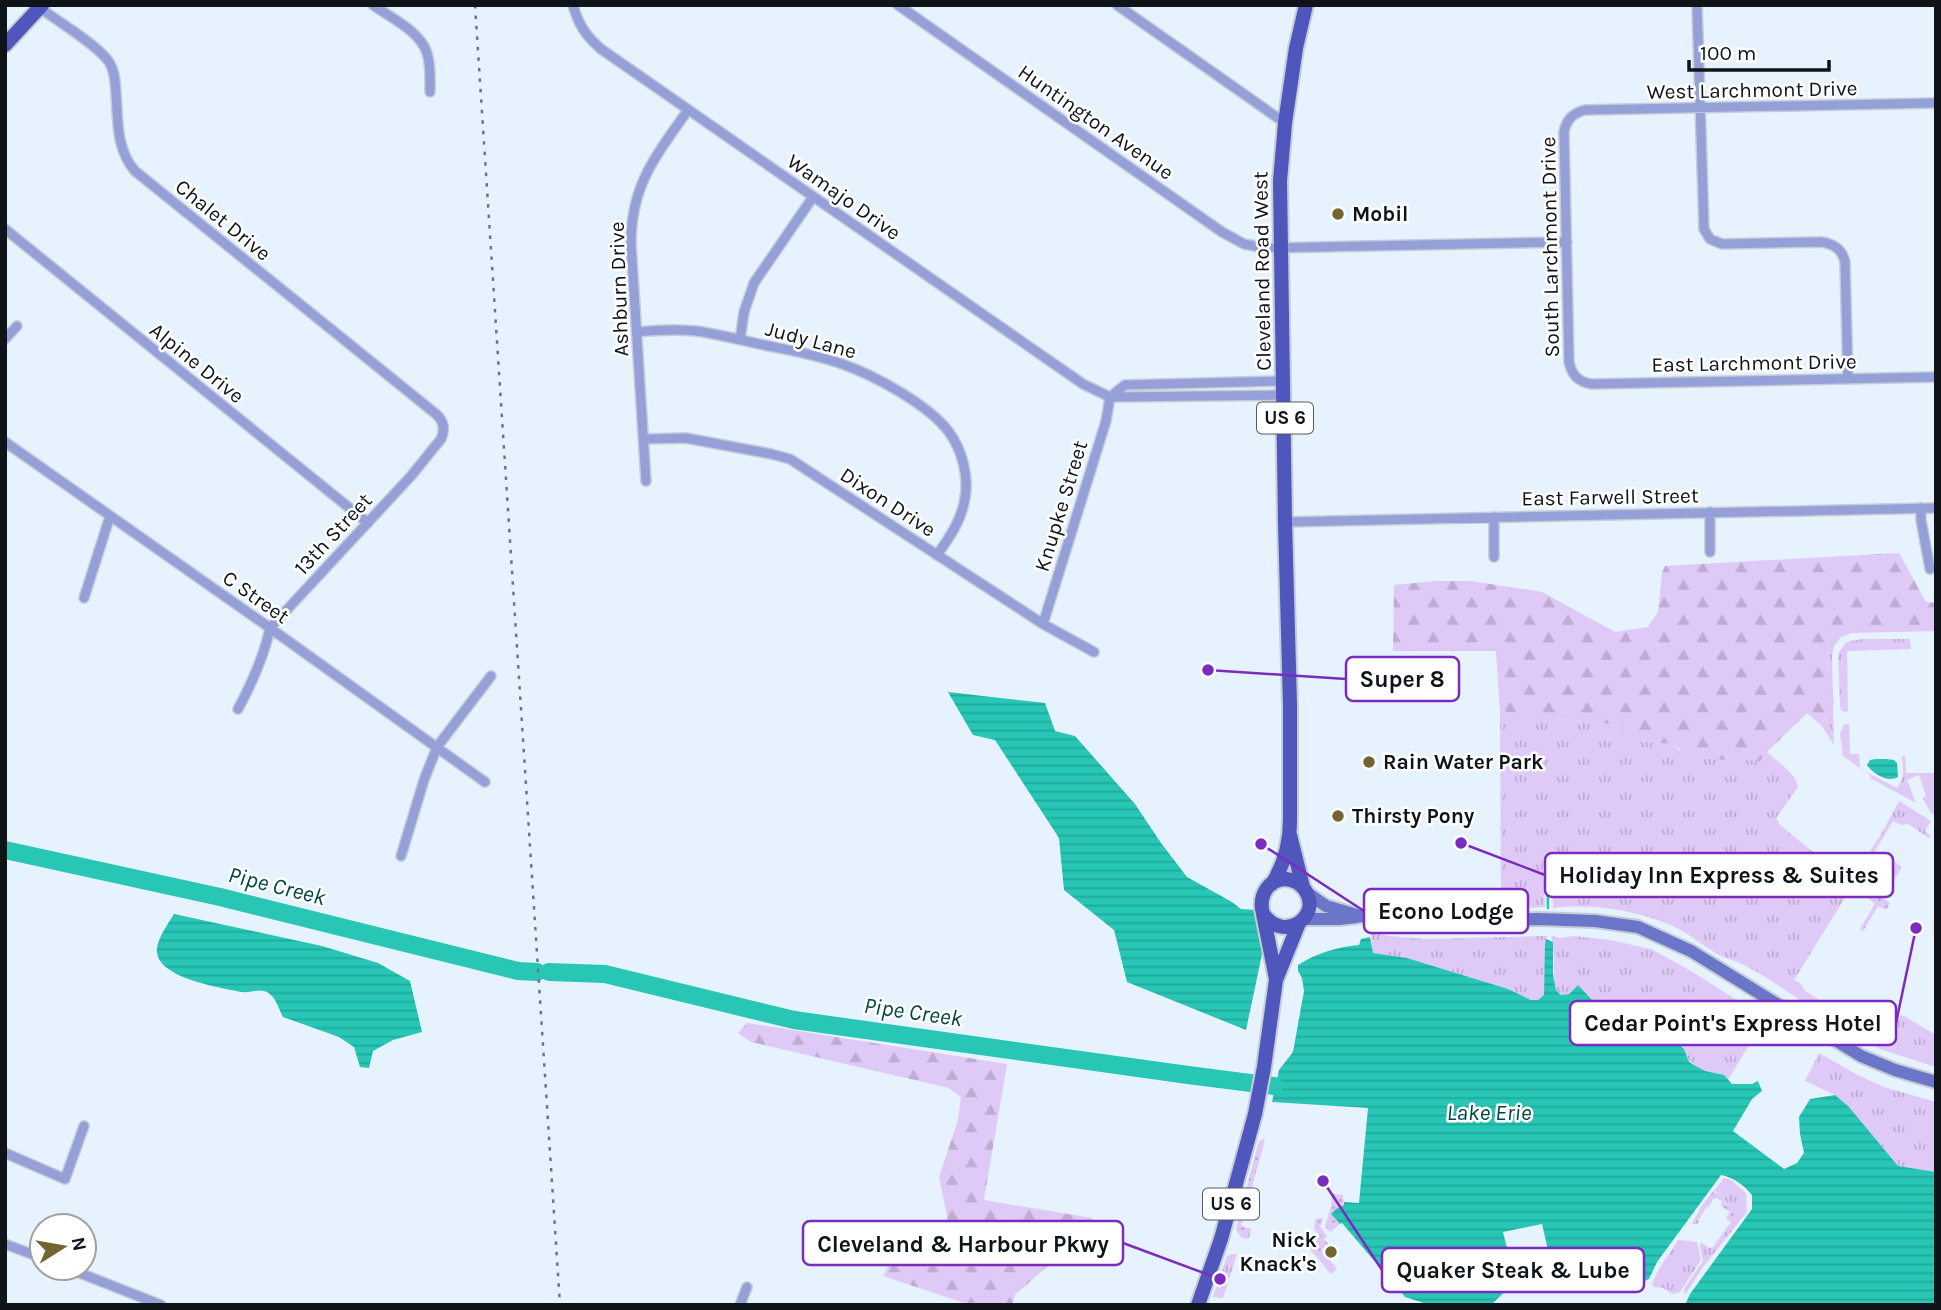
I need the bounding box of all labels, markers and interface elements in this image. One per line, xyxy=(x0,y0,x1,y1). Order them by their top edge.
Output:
scale bar xyxy=(1689,28,1829,72)
text: 100 m xyxy=(1700,41,1757,65)
street label: Huntington Avenue xyxy=(1014,59,1178,185)
street label: West Larchmont Drive xyxy=(1646,76,1858,104)
street label: South Larchmont Drive xyxy=(1536,136,1564,358)
street label: Wamajo Drive xyxy=(783,149,905,245)
street label: Cleveland Road West xyxy=(1248,171,1276,371)
street label: Chalet Drive xyxy=(170,174,276,266)
place label: Mobil xyxy=(1352,202,1408,226)
marker: Mobil xyxy=(1330,206,1346,222)
street label: Ashburn Drive xyxy=(605,221,633,357)
street label: Judy Lane xyxy=(763,316,859,364)
street label: Alpine Drive xyxy=(145,318,249,408)
street label: East Larchmont Drive xyxy=(1651,349,1857,377)
road number: US 6 xyxy=(1257,402,1313,434)
street label: Knupke Street xyxy=(1030,438,1092,574)
street label: Dixon Drive xyxy=(836,462,940,542)
street label: East Farwell Street xyxy=(1521,483,1699,511)
street label: 13th Street xyxy=(289,488,377,580)
street label: C Street xyxy=(218,566,294,629)
callout: Super 8 xyxy=(1346,657,1459,701)
text: Super 8 xyxy=(1359,666,1445,693)
place label: Rain Water Park xyxy=(1383,750,1544,774)
marker: Rain Water Park xyxy=(1361,754,1377,770)
place label: Thirsty Pony xyxy=(1352,804,1475,828)
marker: Thirsty Pony xyxy=(1330,808,1346,824)
callout: Holiday Inn Express & Suites xyxy=(1545,853,1893,897)
water label: Pipe Creek xyxy=(226,861,329,911)
text: Holiday Inn Express & Suites xyxy=(1559,862,1879,889)
callout: Econo Lodge xyxy=(1364,889,1528,933)
text: Econo Lodge xyxy=(1378,898,1514,925)
water label: Pipe Creek xyxy=(862,992,964,1032)
callout: Cedar Point's Express Hotel xyxy=(1570,1001,1896,1045)
text: Cedar Point's Express Hotel xyxy=(1584,1010,1882,1037)
water label: Lake Erie xyxy=(1447,1099,1532,1126)
road number: US 6 xyxy=(1203,1188,1259,1220)
north arrow xyxy=(28,1212,98,1282)
callout: Cleveland & Harbour Pkwy xyxy=(803,1221,1123,1265)
place label: Nick Knack's xyxy=(1240,1228,1318,1276)
text: Cleveland & Harbour Pkwy xyxy=(817,1231,1109,1258)
text: N xyxy=(67,1235,91,1253)
marker: Nick Knack's xyxy=(1323,1244,1339,1260)
callout: Quaker Steak & Lube xyxy=(1382,1248,1644,1292)
text: Quaker Steak & Lube xyxy=(1396,1257,1630,1284)

